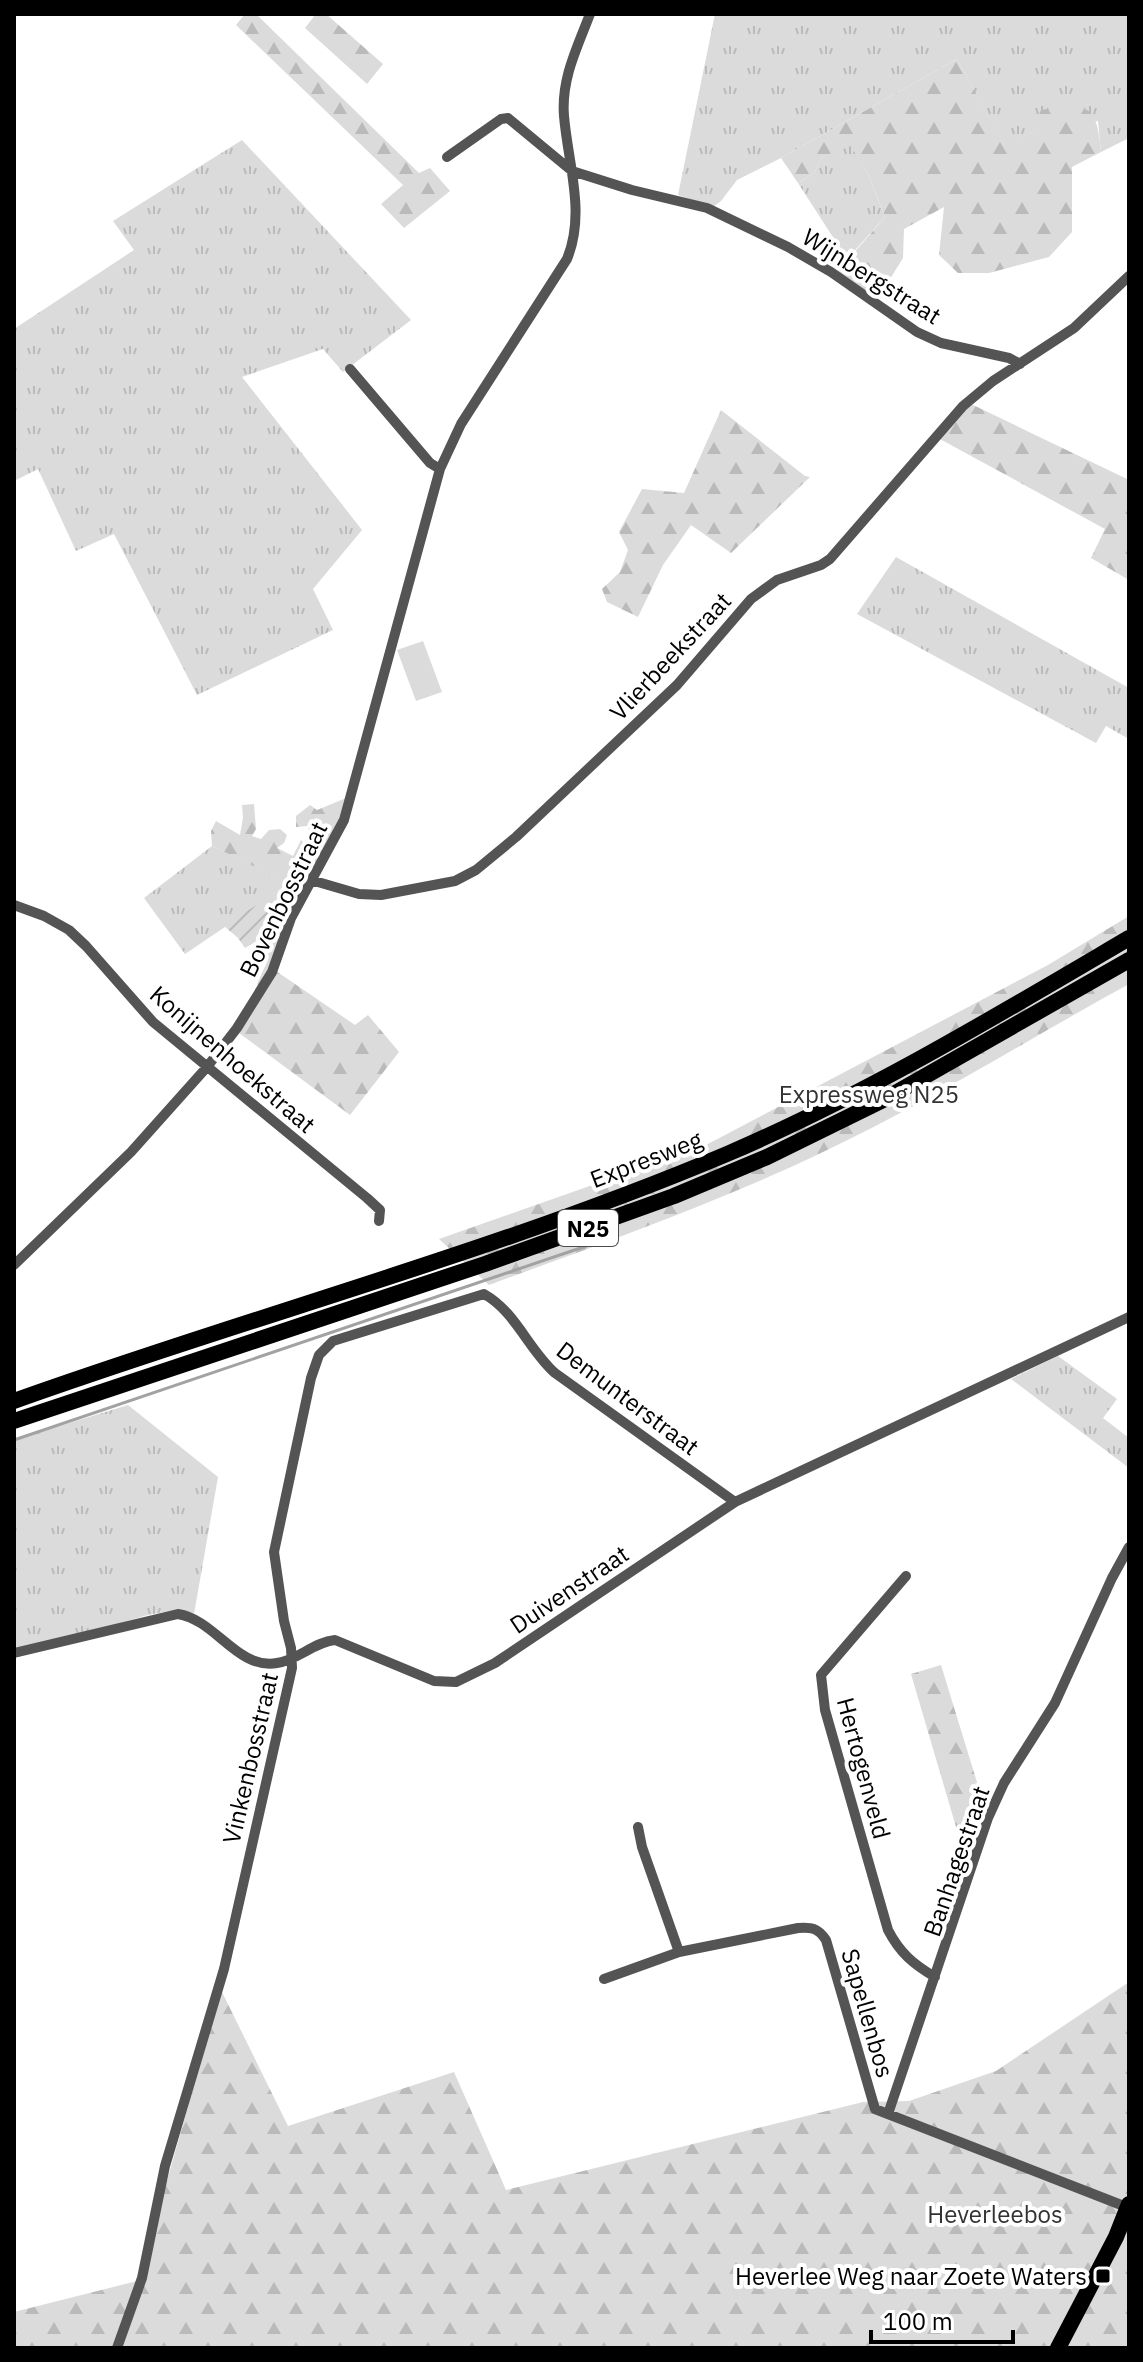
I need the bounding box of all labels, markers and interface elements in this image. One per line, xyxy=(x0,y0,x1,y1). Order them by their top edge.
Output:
street label: Wijnbergstraat xyxy=(797,221,947,331)
street label: Vlierbeekstraat xyxy=(602,585,738,727)
street label: Bovenbosstraat xyxy=(232,816,334,982)
street label: Konijnenhoekstraat xyxy=(143,978,323,1140)
park label: Expressweg N25 xyxy=(779,1078,959,1110)
street label: Expresweg xyxy=(585,1123,707,1195)
road number: N25 xyxy=(558,1210,618,1246)
street label: Demunterstraat xyxy=(550,1334,706,1462)
street label: Duivenstraat xyxy=(503,1537,635,1641)
street label: Vinkenbosstraat xyxy=(215,1669,285,1847)
street label: Hertogenveld xyxy=(830,1694,898,1842)
street label: Banhagestraat xyxy=(915,1782,997,1940)
street label: Sapellenbos xyxy=(834,1945,902,2081)
park label: Heverleebos xyxy=(927,2198,1063,2230)
place label: Heverlee Weg naar Zoete Waters xyxy=(735,2260,1087,2292)
marker: Heverlee Weg naar Zoete Waters xyxy=(1094,2267,1112,2285)
scale bar xyxy=(871,2294,1013,2344)
text: 100 m xyxy=(883,2305,953,2337)

